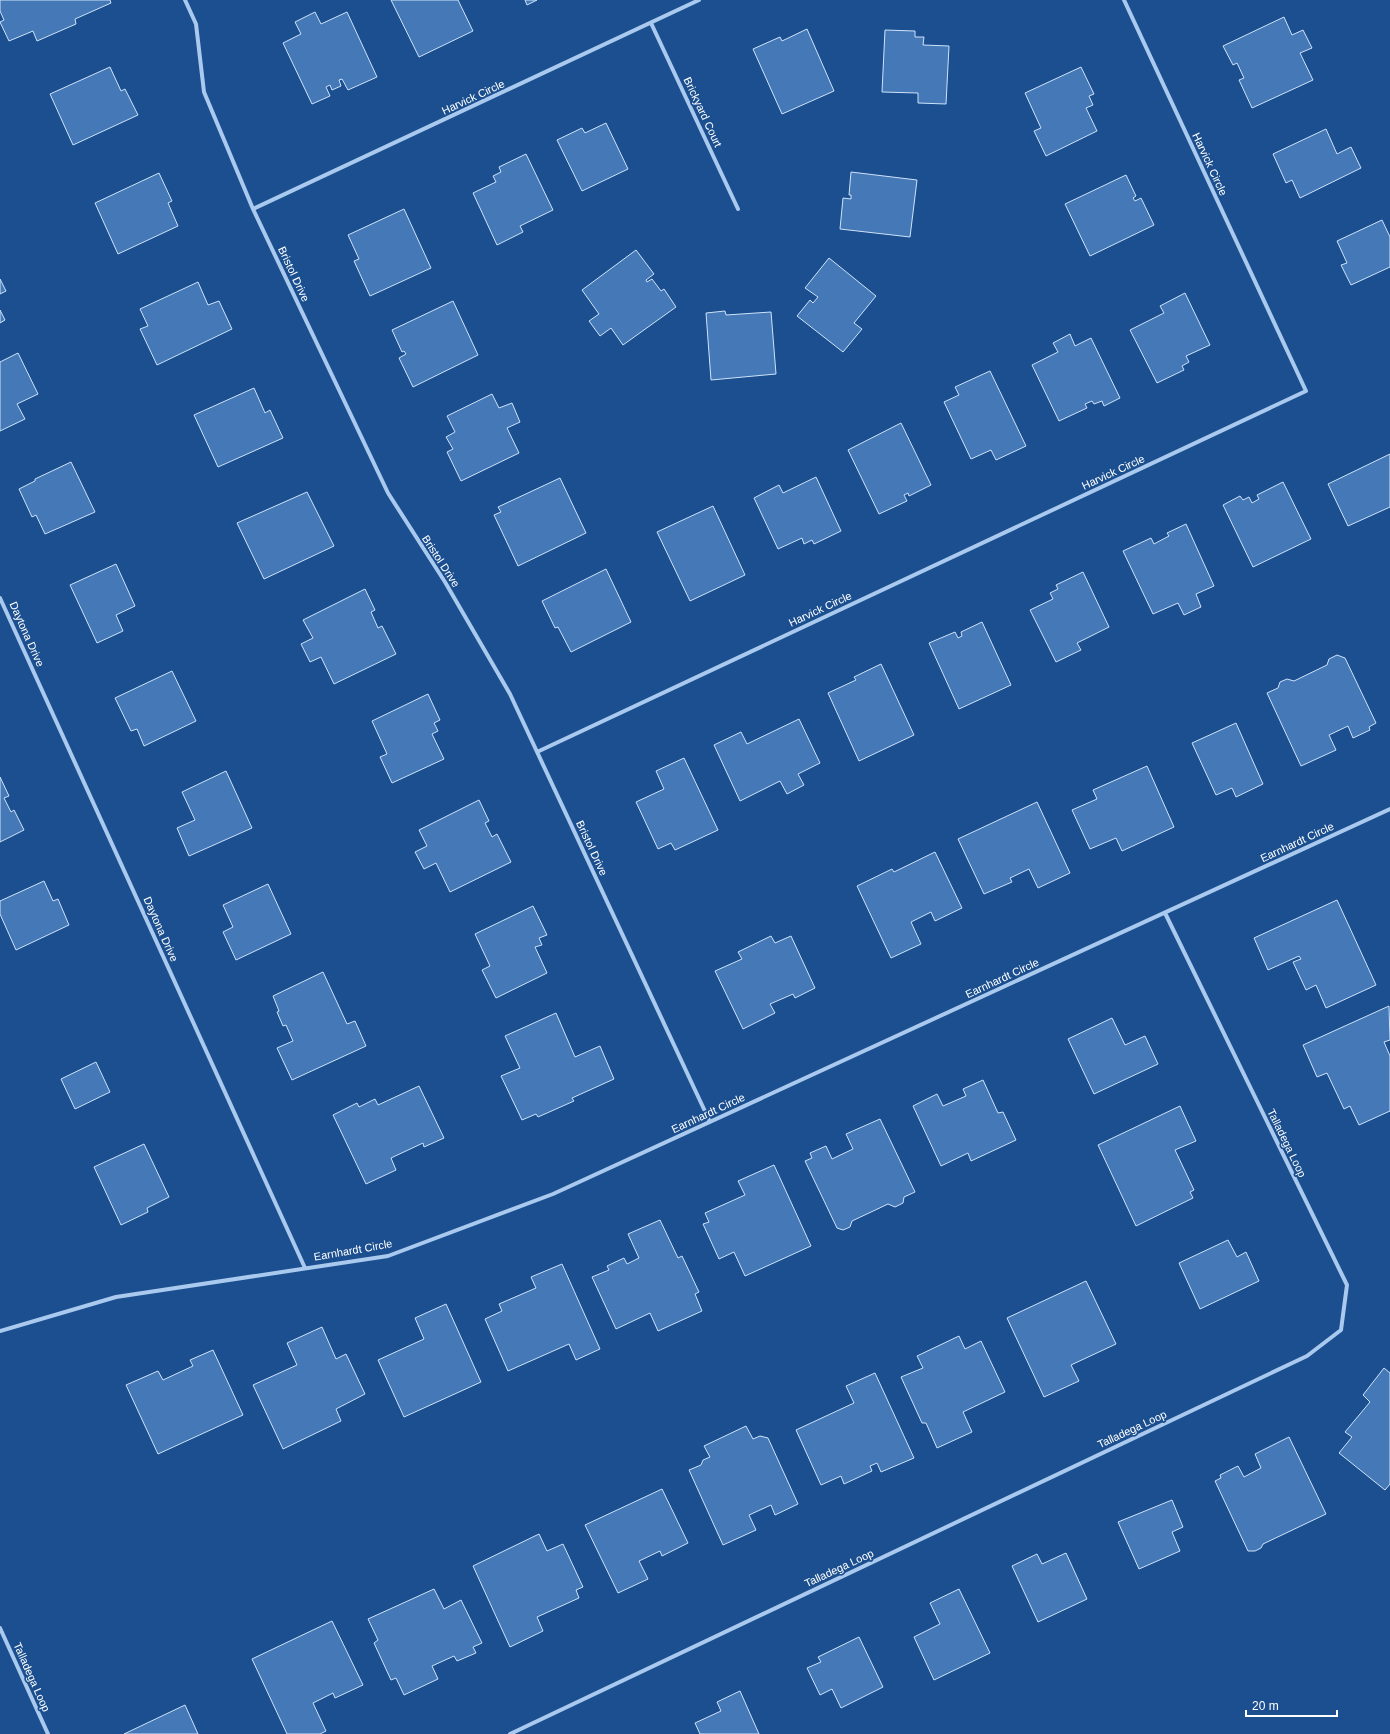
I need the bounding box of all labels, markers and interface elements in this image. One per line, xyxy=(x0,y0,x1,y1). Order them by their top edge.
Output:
street label: Brickyard Court xyxy=(682,75,724,149)
street label: Harvick Circle xyxy=(440,77,506,117)
street label: Harvick Circle xyxy=(1190,131,1230,197)
street label: Bristol Drive xyxy=(276,245,312,303)
street label: Harvick Circle xyxy=(1080,452,1146,492)
street label: Bristol Drive xyxy=(420,533,462,589)
street label: Harvick Circle xyxy=(787,589,853,629)
street label: Daytona Drive xyxy=(7,600,47,668)
street label: Bristol Drive xyxy=(574,819,610,877)
street label: Earnhardt Circle xyxy=(1258,820,1336,864)
street label: Daytona Drive xyxy=(141,895,181,963)
street label: Earnhardt Circle xyxy=(963,956,1041,1000)
street label: Earnhardt Circle xyxy=(669,1091,747,1135)
street label: Talladega Loop xyxy=(1265,1107,1309,1179)
street label: Earnhardt Circle xyxy=(313,1237,393,1263)
street label: Talladega Loop xyxy=(1096,1408,1168,1450)
street label: Talladega Loop xyxy=(803,1547,875,1589)
street label: Talladega Loop xyxy=(11,1640,53,1714)
scale bar xyxy=(1246,1692,1337,1718)
text: 20 m xyxy=(1252,1699,1279,1713)

